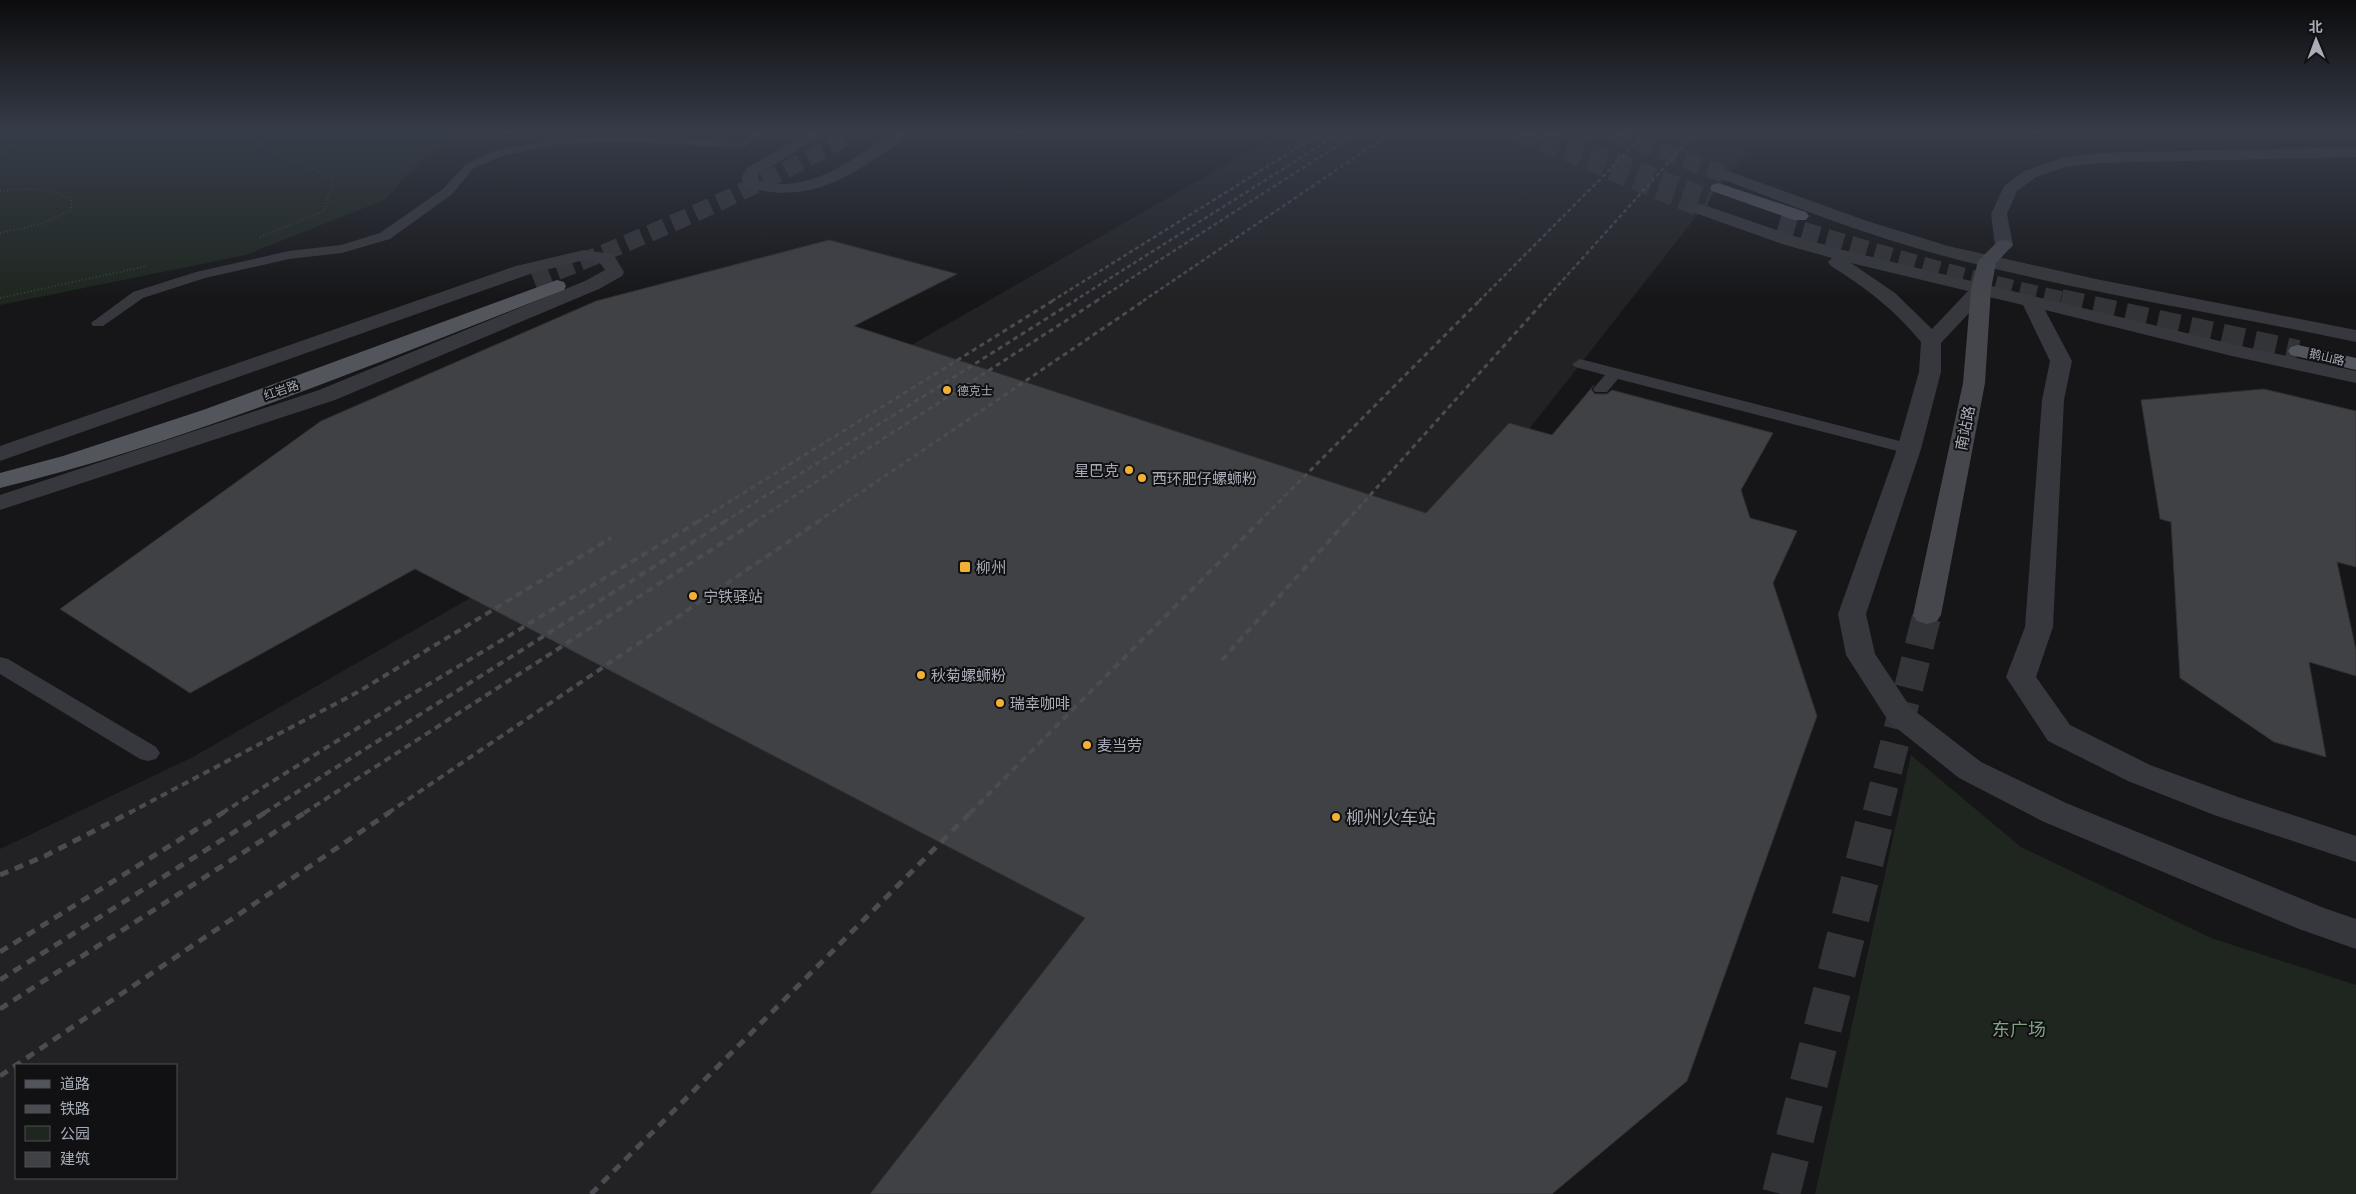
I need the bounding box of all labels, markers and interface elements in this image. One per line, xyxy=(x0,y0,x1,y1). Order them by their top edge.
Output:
north arrow xyxy=(2291,15,2341,65)
text: 北 xyxy=(2309,18,2323,36)
street label: 鹅山路 xyxy=(2308,346,2346,368)
street label: 红岩路 xyxy=(262,377,300,403)
place label: 德克士 xyxy=(957,383,993,398)
marker: 德克士 xyxy=(941,384,953,396)
street label: 南站路 xyxy=(1951,404,1979,452)
place label: 星巴克 xyxy=(1074,461,1119,480)
marker: 星巴克 xyxy=(1123,464,1135,476)
place label: 西环肥仔螺蛳粉 xyxy=(1152,469,1257,488)
marker: 西环肥仔螺蛳粉 xyxy=(1136,472,1148,484)
place label: 柳州 xyxy=(976,558,1006,577)
marker: 柳州 xyxy=(958,560,972,574)
place label: 宁铁驿站 xyxy=(703,587,763,606)
marker: 宁铁驿站 xyxy=(687,590,699,602)
place label: 秋菊螺蛳粉 xyxy=(931,666,1006,685)
marker: 秋菊螺蛳粉 xyxy=(915,669,927,681)
place label: 瑞幸咖啡 xyxy=(1010,694,1070,713)
marker: 瑞幸咖啡 xyxy=(994,697,1006,709)
place label: 麦当劳 xyxy=(1097,736,1142,755)
marker: 麦当劳 xyxy=(1081,739,1093,751)
place label: 柳州火车站 xyxy=(1346,806,1436,829)
marker: 柳州火车站 xyxy=(1330,811,1342,823)
park label: 东广场 xyxy=(1992,1018,2046,1041)
legend xyxy=(15,1064,178,1179)
text: 道路 xyxy=(60,1074,90,1093)
text: 铁路 xyxy=(60,1099,90,1118)
text: 公园 xyxy=(60,1124,90,1143)
text: 建筑 xyxy=(60,1149,90,1168)

